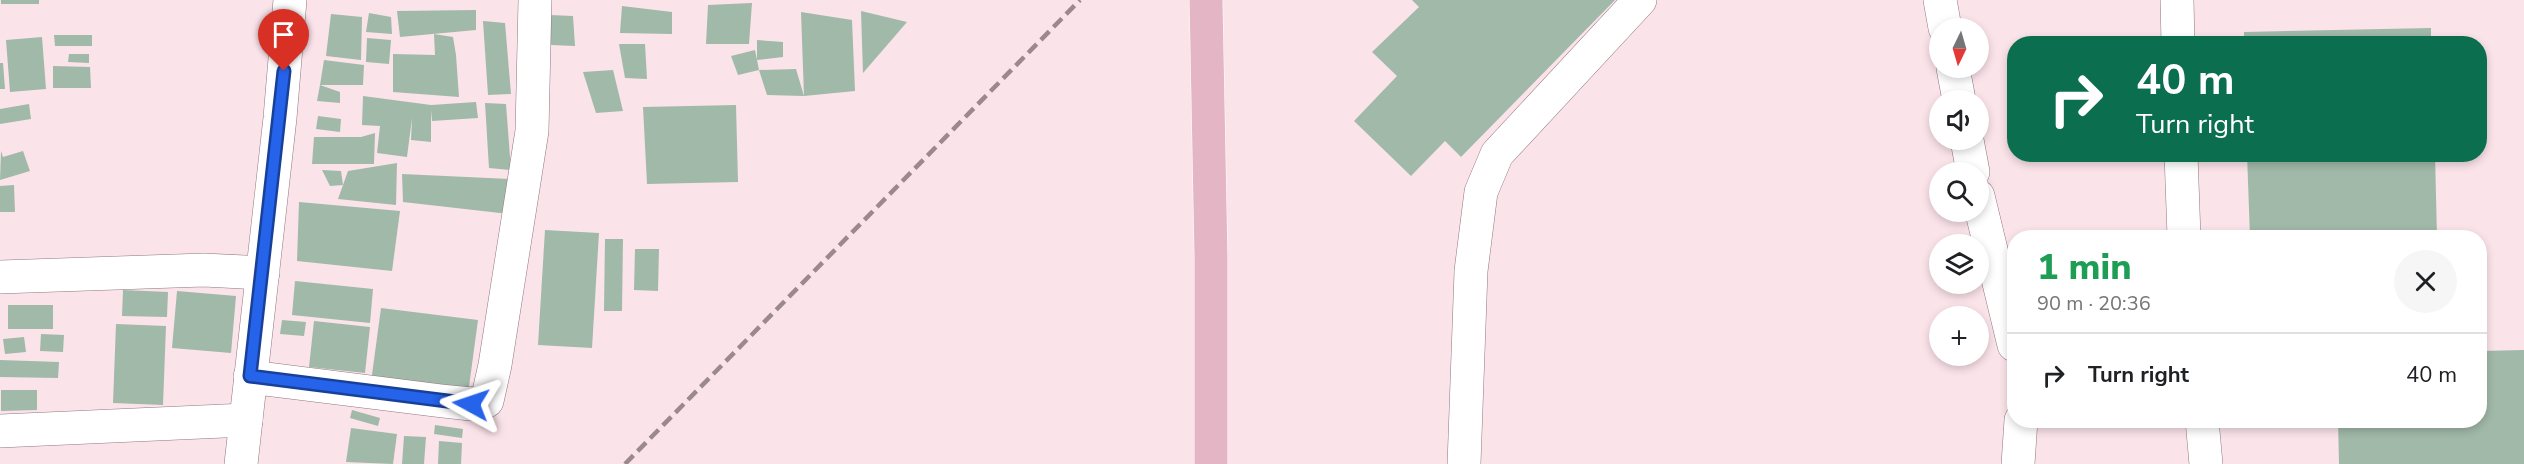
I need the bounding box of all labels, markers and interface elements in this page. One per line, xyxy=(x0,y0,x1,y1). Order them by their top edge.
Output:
pin xyxy=(258,9,309,71)
icon: arrive xyxy=(267,18,300,51)
north arrow xyxy=(1929,18,1989,78)
map controls xyxy=(1929,18,1989,366)
text: 40 m xyxy=(2136,52,2235,109)
icon: right xyxy=(2037,60,2115,138)
button: sound xyxy=(1929,90,1989,150)
text: Turn right xyxy=(2136,106,2254,143)
button: search xyxy=(1929,162,1989,222)
button: layers xyxy=(1929,234,1989,294)
text: 1 min xyxy=(2037,243,2132,292)
button: close xyxy=(2394,250,2457,313)
text: 90 m · 20:36 xyxy=(2037,290,2151,317)
button: + xyxy=(1929,306,1989,366)
icon: right xyxy=(2037,359,2070,392)
text: Turn right xyxy=(2088,360,2189,390)
text: 40 m xyxy=(2406,360,2457,390)
position arrow xyxy=(439,372,503,436)

